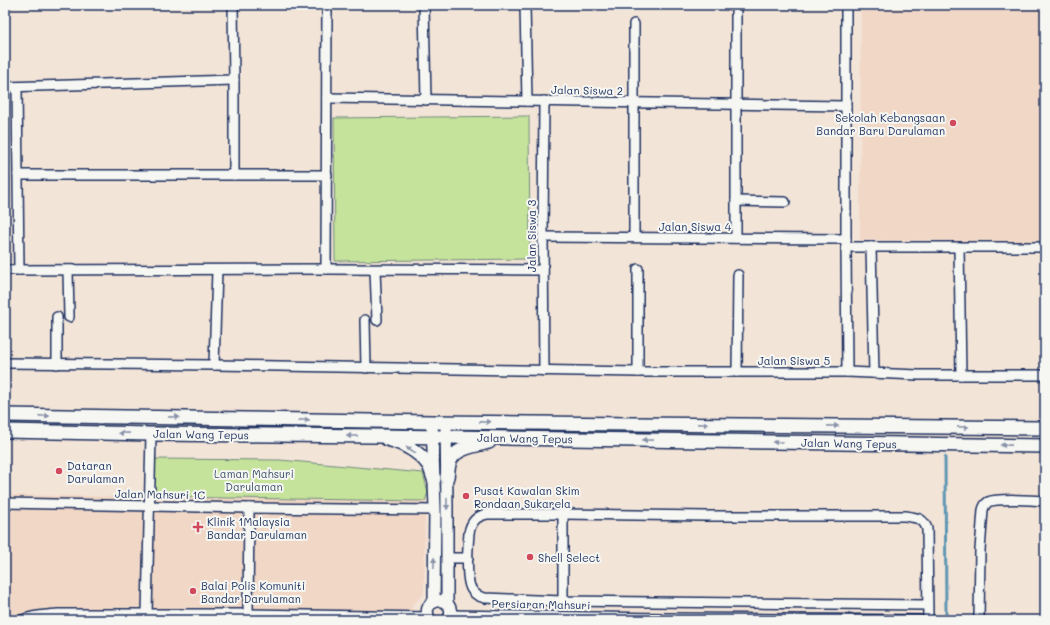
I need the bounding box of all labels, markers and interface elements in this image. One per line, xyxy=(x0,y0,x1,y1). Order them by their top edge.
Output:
street label: Jalan Siswa 2 xyxy=(551,82,623,98)
place label: Sekolah Kebangsaan Bandar Baru Darulaman xyxy=(816,110,945,138)
marker: Sekolah Kebangsaan Bandar Baru Darulaman xyxy=(948,118,958,128)
street label: Jalan Siswa 3 xyxy=(524,199,539,272)
street label: Jalan Siswa 4 xyxy=(659,219,732,234)
street label: Jalan Siswa 5 xyxy=(758,353,830,368)
one-way arrow xyxy=(38,412,50,419)
one-way arrow xyxy=(168,414,180,421)
one-way arrow xyxy=(298,417,311,423)
one-way arrow xyxy=(479,419,492,425)
one-way arrow xyxy=(697,421,709,428)
one-way arrow xyxy=(827,423,840,429)
one-way arrow xyxy=(957,424,970,430)
street label: Jalan Wang Tepus xyxy=(153,426,249,442)
one-way arrow xyxy=(118,430,130,437)
street label: Jalan Wang Tepus xyxy=(477,430,573,446)
one-way arrow xyxy=(345,433,358,439)
street label: Jalan Wang Tepus xyxy=(801,435,897,451)
one-way arrow xyxy=(641,437,654,443)
one-way arrow xyxy=(771,439,784,445)
one-way arrow xyxy=(999,442,1012,448)
one-way arrow xyxy=(406,446,416,454)
place label: Dataran Darulaman xyxy=(67,458,124,486)
marker: Dataran Darulaman xyxy=(54,466,64,476)
park label: Laman Mahsuri Darulaman xyxy=(214,466,294,494)
place label: Pusat Kawalan Skim Rondaan Sukarela xyxy=(474,483,580,511)
street label: Jalan Mahsuri 1C xyxy=(115,486,206,502)
marker: Pusat Kawalan Skim Rondaan Sukarela xyxy=(461,491,471,501)
one-way arrow xyxy=(444,498,450,511)
place label: Klinik 1Malaysia Bandar Darulaman xyxy=(207,514,307,542)
marker: Klinik 1Malaysia Bandar Darulaman xyxy=(192,521,204,533)
place label: Shell Select xyxy=(538,550,600,565)
marker: Shell Select xyxy=(525,552,535,562)
one-way arrow xyxy=(431,556,437,569)
place label: Balai Polis Komuniti Bandar Darulaman xyxy=(201,578,305,606)
marker: Balai Polis Komuniti Bandar Darulaman xyxy=(188,586,198,596)
street label: Persiaran Mahsuri xyxy=(492,596,590,612)

